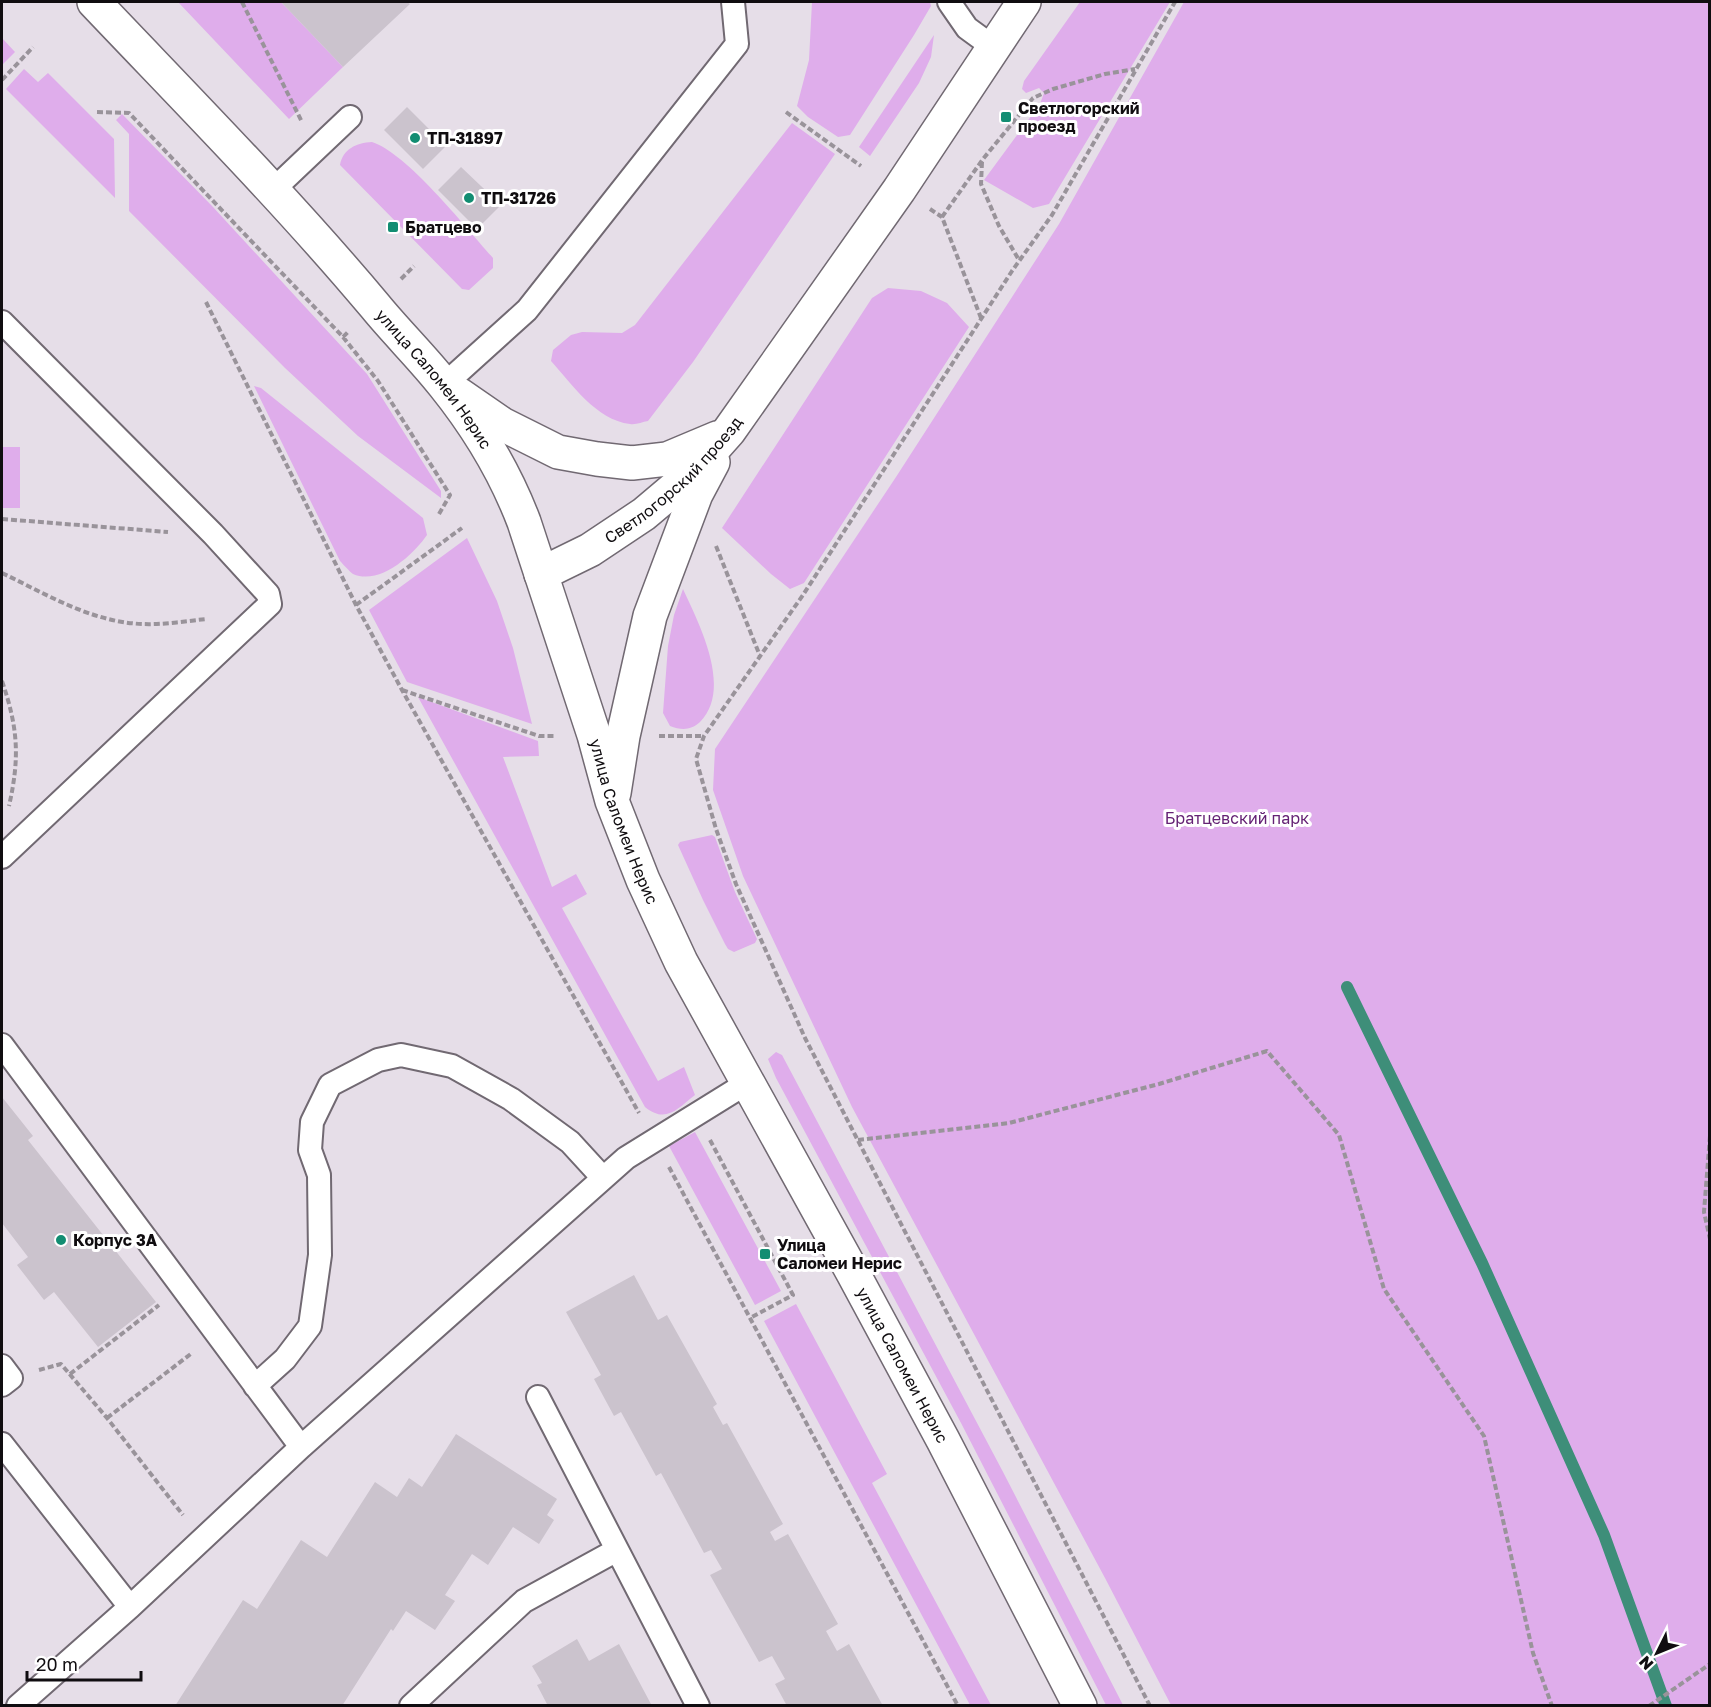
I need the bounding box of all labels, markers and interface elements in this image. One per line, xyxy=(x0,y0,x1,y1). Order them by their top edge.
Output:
place label: Светлогорский проезд xyxy=(1018,98,1140,136)
marker: Светлогорский проезд xyxy=(999,110,1013,124)
place label: ТП-31897 xyxy=(427,128,503,148)
marker: ТП-31897 xyxy=(408,131,422,145)
place label: ТП-31726 xyxy=(481,188,556,208)
marker: ТП-31726 xyxy=(462,191,476,205)
place label: Братцево xyxy=(405,217,482,237)
marker: Братцево xyxy=(386,220,400,234)
street label: улица Саломеи Нерис xyxy=(372,305,496,453)
street label: Светлогорский проезд xyxy=(601,412,746,547)
street label: улица Саломеи Нерис xyxy=(586,737,663,908)
park label: Братцевский парк xyxy=(1165,808,1309,828)
place label: Корпус 3А xyxy=(73,1230,158,1250)
marker: Корпус 3А xyxy=(54,1233,68,1247)
place label: Улица Саломеи Нерис xyxy=(777,1235,902,1273)
marker: Улица Саломеи Нерис xyxy=(758,1247,772,1261)
street label: улица Саломеи Нерис xyxy=(852,1284,953,1447)
north arrow xyxy=(1627,1623,1687,1683)
scale bar xyxy=(27,1644,141,1682)
text: N xyxy=(1635,1652,1657,1675)
text: 20 m xyxy=(36,1653,78,1675)

